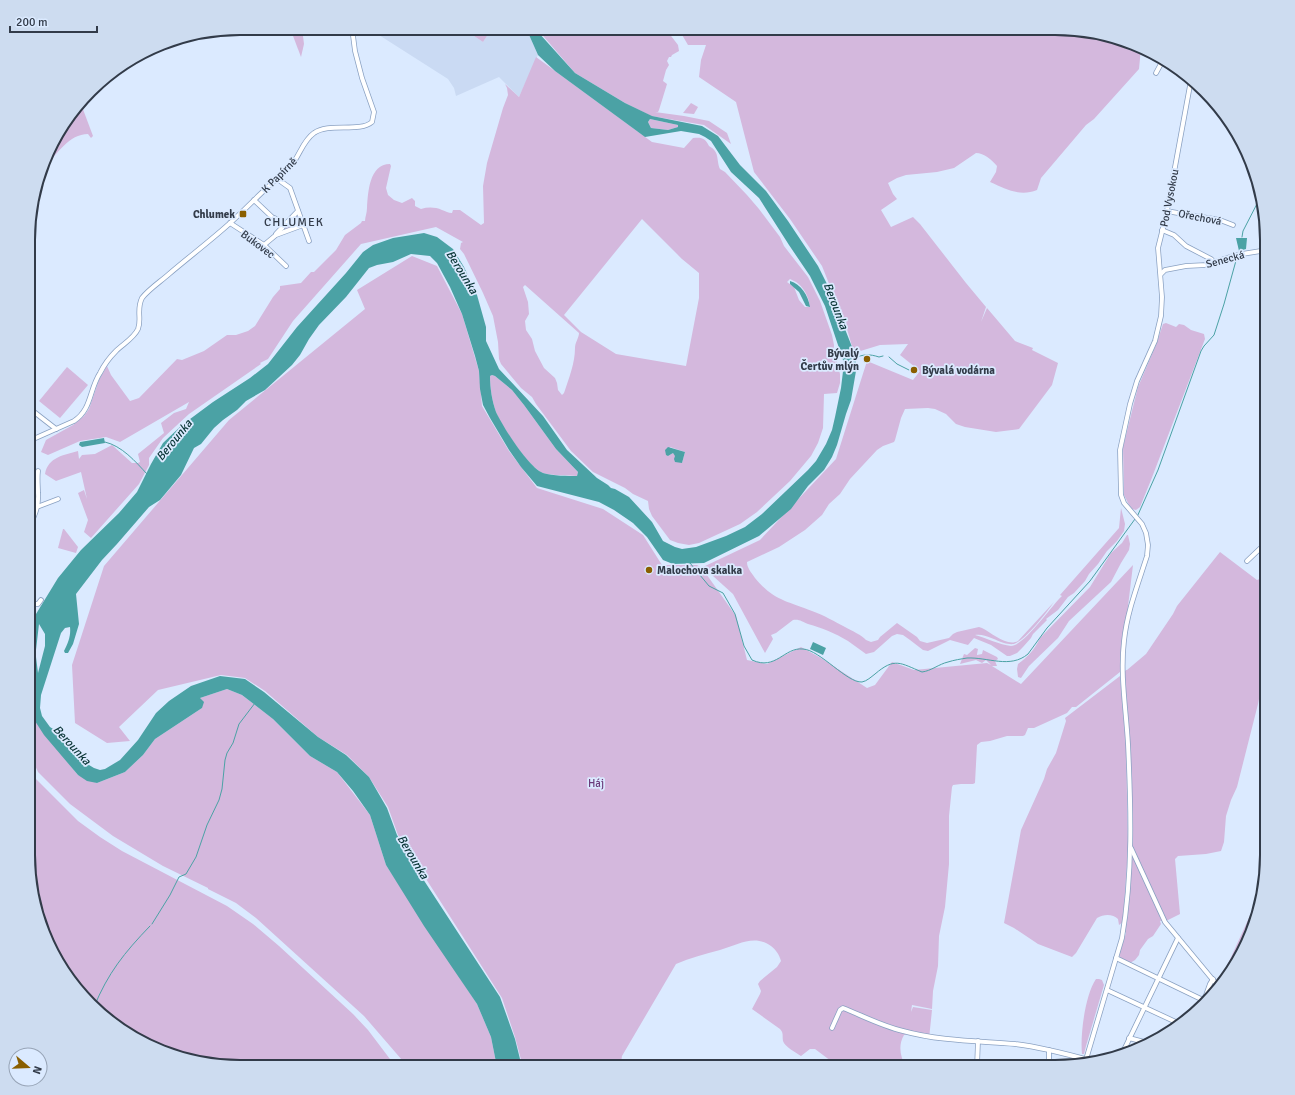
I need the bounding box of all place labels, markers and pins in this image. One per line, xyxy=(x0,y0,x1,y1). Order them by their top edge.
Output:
place label: Chlumek xyxy=(193,208,235,221)
marker: Chlumek xyxy=(238,209,248,219)
place label: Bývalý Čertův mlýn xyxy=(801,347,860,373)
marker: Bývalý Čertův mlýn xyxy=(862,354,872,364)
place label: Bývalá vodárna xyxy=(922,364,995,377)
marker: Bývalá vodárna xyxy=(909,365,919,375)
place label: Malochova skalka xyxy=(657,564,743,577)
marker: Malochova skalka xyxy=(644,565,654,575)

